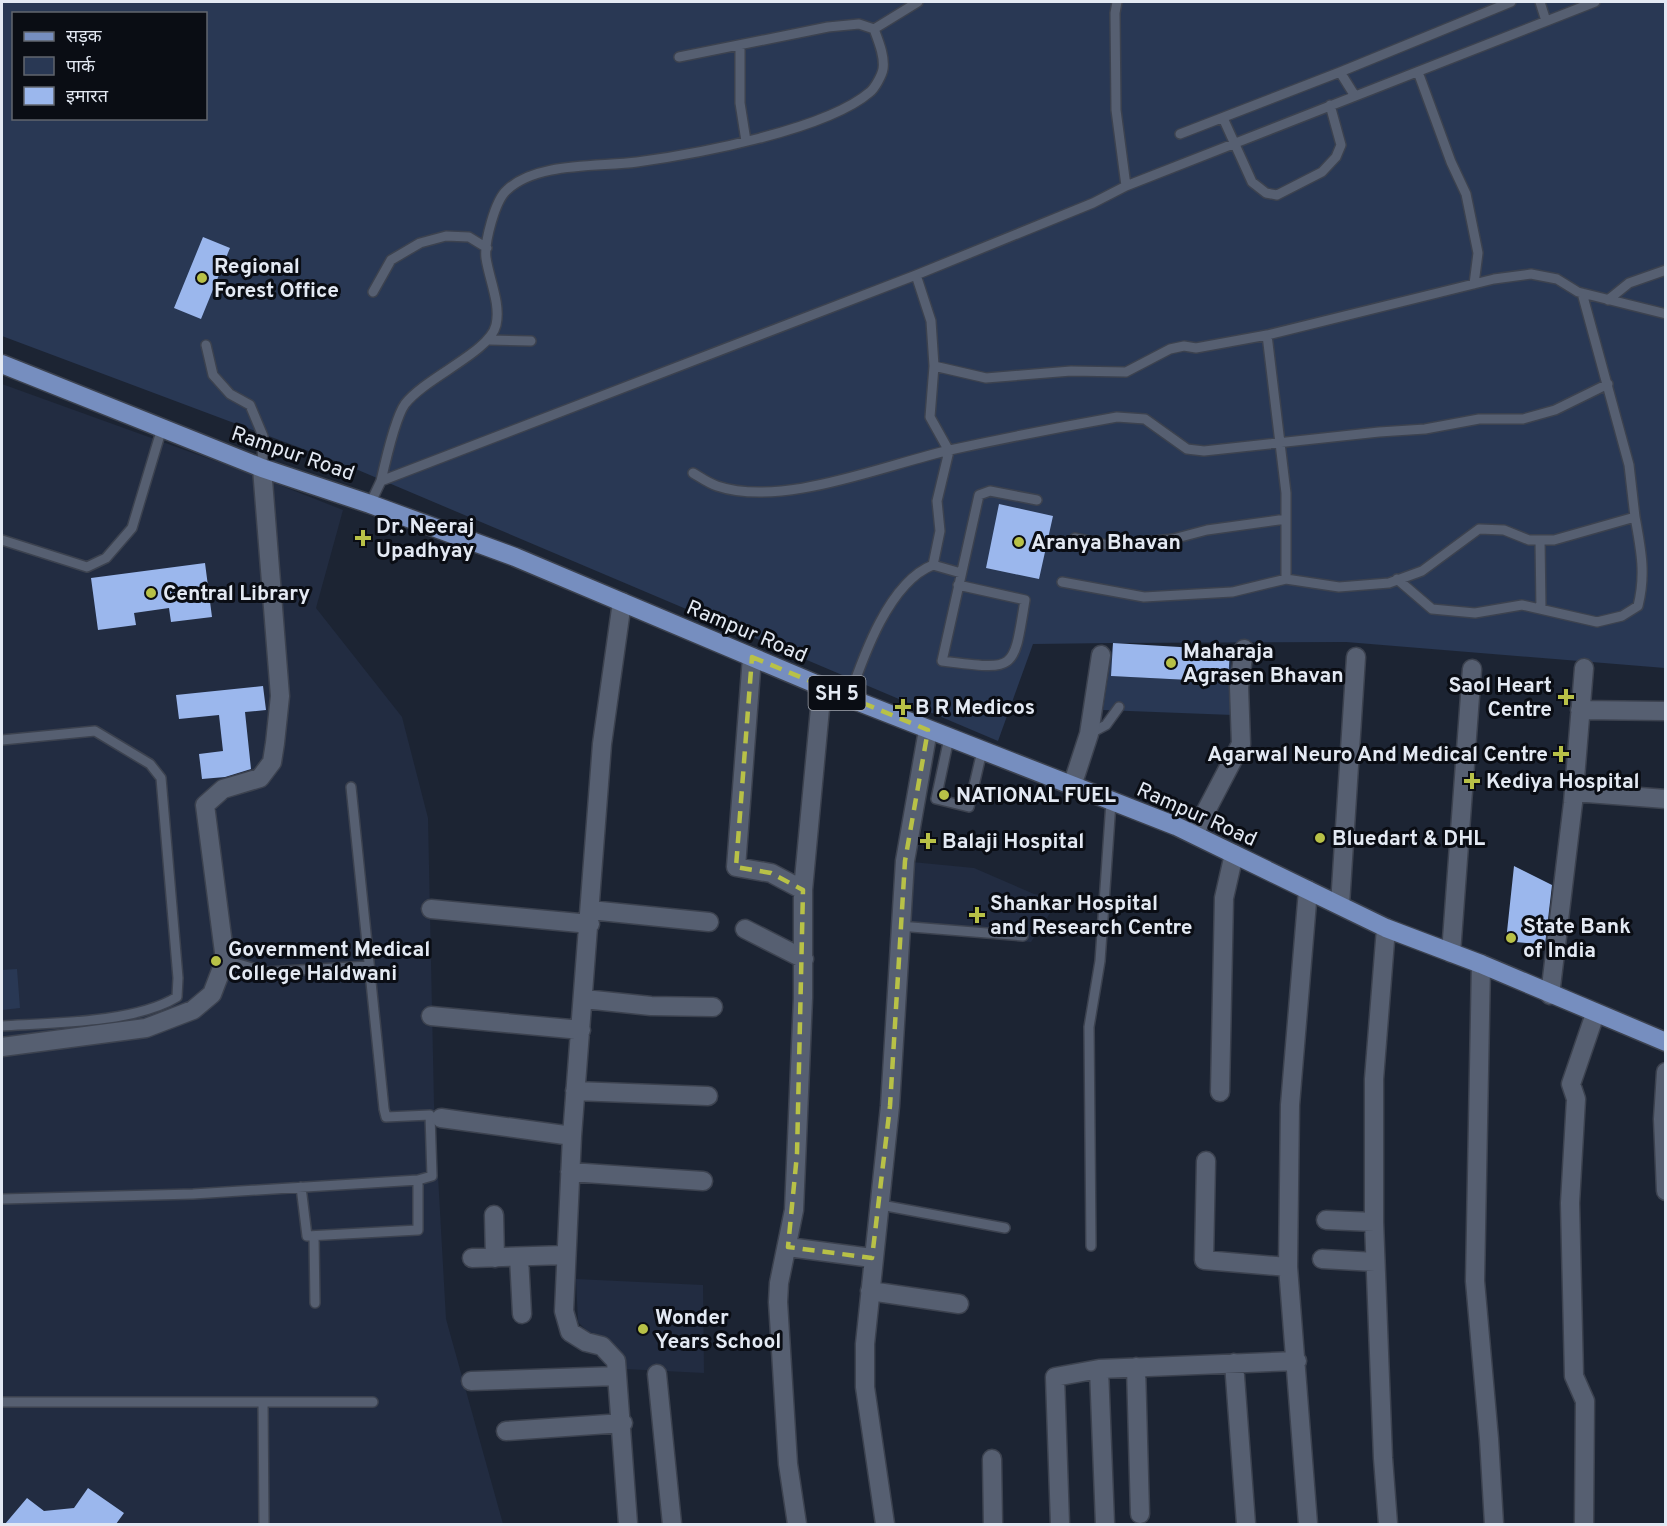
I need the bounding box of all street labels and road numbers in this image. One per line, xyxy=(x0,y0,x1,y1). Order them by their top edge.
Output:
street label: Rampur Road xyxy=(227,421,358,488)
street label: Rampur Road xyxy=(682,595,811,670)
road number: SH 5 xyxy=(808,676,866,710)
street label: Rampur Road xyxy=(1132,777,1261,854)

